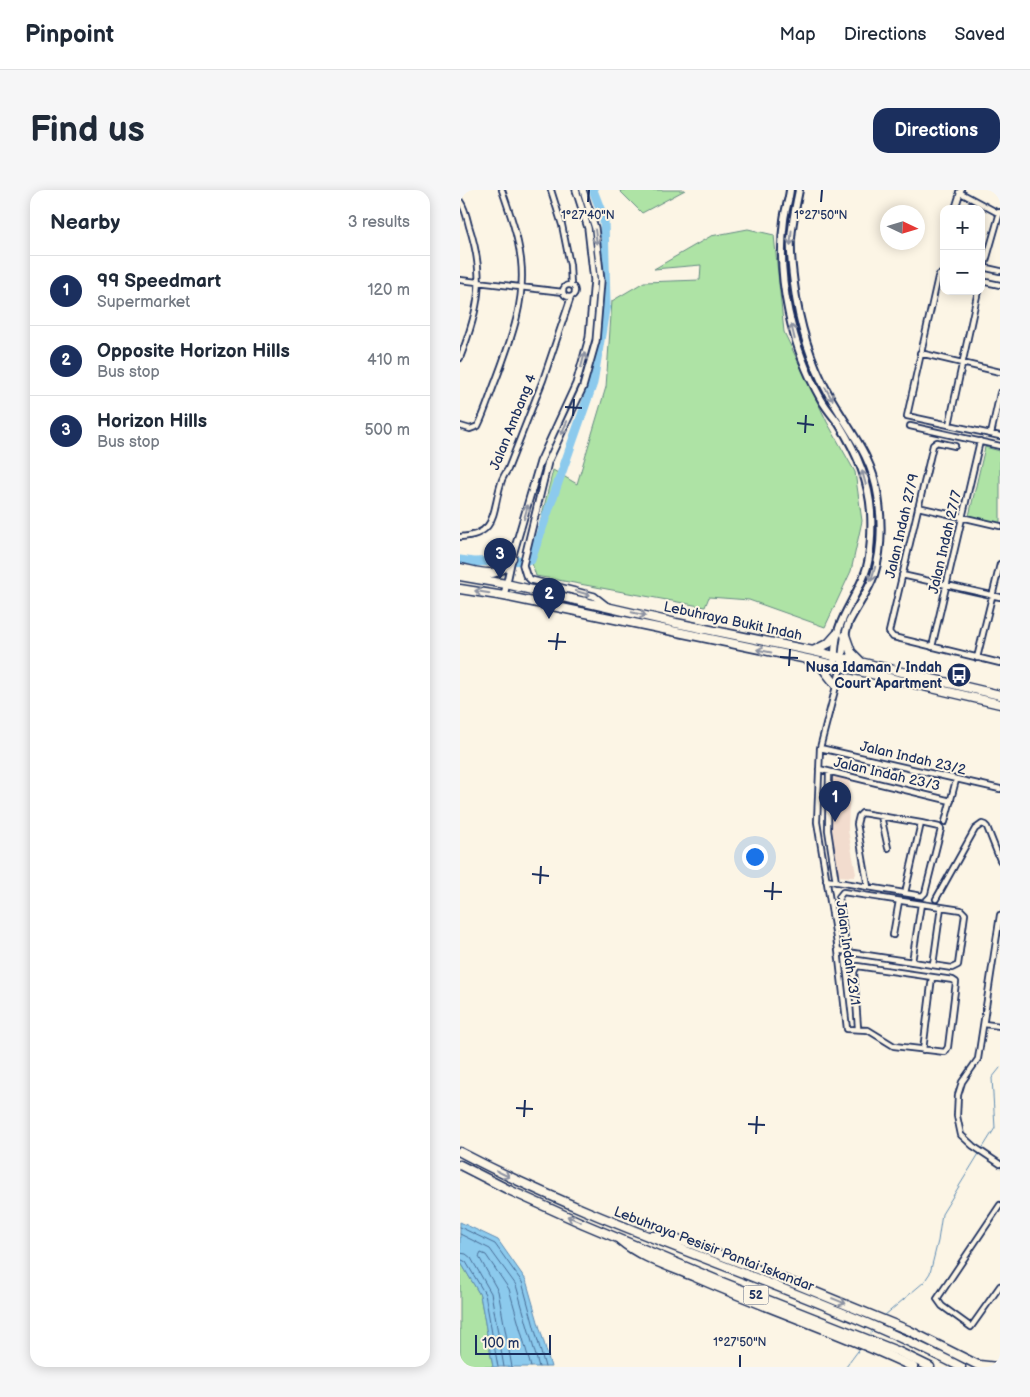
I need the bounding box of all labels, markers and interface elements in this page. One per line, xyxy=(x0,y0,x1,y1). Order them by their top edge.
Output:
text: Pinpoint xyxy=(25,20,114,49)
text: Map xyxy=(780,24,816,45)
text: Directions xyxy=(844,24,926,45)
text: Saved xyxy=(954,24,1005,45)
button: Directions xyxy=(873,108,1000,153)
text: Find us xyxy=(30,109,145,152)
north arrow xyxy=(880,205,925,250)
map controls xyxy=(940,205,985,295)
button: + xyxy=(940,205,985,250)
text: 1°27'40"N xyxy=(561,208,615,223)
text: 1°27'50"N xyxy=(794,208,848,223)
text: Nearby xyxy=(50,210,120,235)
text: 3 results xyxy=(348,213,410,232)
one-way arrow xyxy=(591,228,601,244)
one-way arrow xyxy=(786,230,796,246)
button: − xyxy=(940,250,985,295)
text: 99 Speedmart xyxy=(97,270,221,293)
text: 1 xyxy=(63,281,69,300)
text: 120 m xyxy=(367,281,410,300)
text: Supermarket xyxy=(97,293,190,312)
one-way arrow xyxy=(788,325,797,341)
text: Opposite Horizon Hills xyxy=(97,340,290,363)
text: 2 xyxy=(61,351,71,370)
text: 410 m xyxy=(367,351,410,370)
one-way arrow xyxy=(578,352,588,368)
text: Bus stop xyxy=(97,363,160,382)
street label: Jalan Ambang 4 xyxy=(486,371,540,472)
one-way arrow xyxy=(824,386,834,400)
text: Horizon Hills xyxy=(97,410,207,433)
one-way arrow xyxy=(559,420,568,435)
text: 3 xyxy=(61,421,71,440)
text: 500 m xyxy=(364,421,410,440)
text: Bus stop xyxy=(97,433,160,452)
one-way arrow xyxy=(859,470,868,486)
street label: Jalan Indah 27/9 xyxy=(882,472,922,580)
street label: Jalan Indah 27/7 xyxy=(925,489,965,595)
one-way arrow xyxy=(521,504,531,520)
pin: 3 xyxy=(484,538,516,579)
one-way arrow xyxy=(868,566,878,582)
pin: 2 xyxy=(533,578,565,619)
one-way arrow xyxy=(474,587,490,597)
one-way arrow xyxy=(574,588,590,598)
street label: Lebuhraya Bukit Indah xyxy=(662,598,804,644)
one-way arrow xyxy=(631,610,647,619)
one-way arrow xyxy=(756,645,772,655)
place label: Nusa Idaman / Indah Court Apartment xyxy=(805,659,942,692)
bus stop icon: Nusa Idaman / Indah Court Apartment xyxy=(946,662,972,688)
street label: Jalan Indah 23/2 xyxy=(858,738,968,779)
street label: Jalan Indah 23/3 xyxy=(832,753,942,795)
pin: 1 xyxy=(819,781,851,822)
your location xyxy=(742,844,768,870)
street label: Jalan Indah 23/1 xyxy=(832,900,864,1006)
one-way arrow xyxy=(495,1170,510,1179)
street label: Lebuhraya Pesisir Pantai Iskandar xyxy=(612,1203,817,1295)
one-way arrow xyxy=(566,1214,581,1223)
road number: 52 xyxy=(744,1286,768,1304)
one-way arrow xyxy=(831,1297,846,1307)
scale bar xyxy=(475,1332,551,1355)
text: 100 m xyxy=(482,1335,519,1352)
text: 1°27'50"N xyxy=(713,1335,767,1350)

